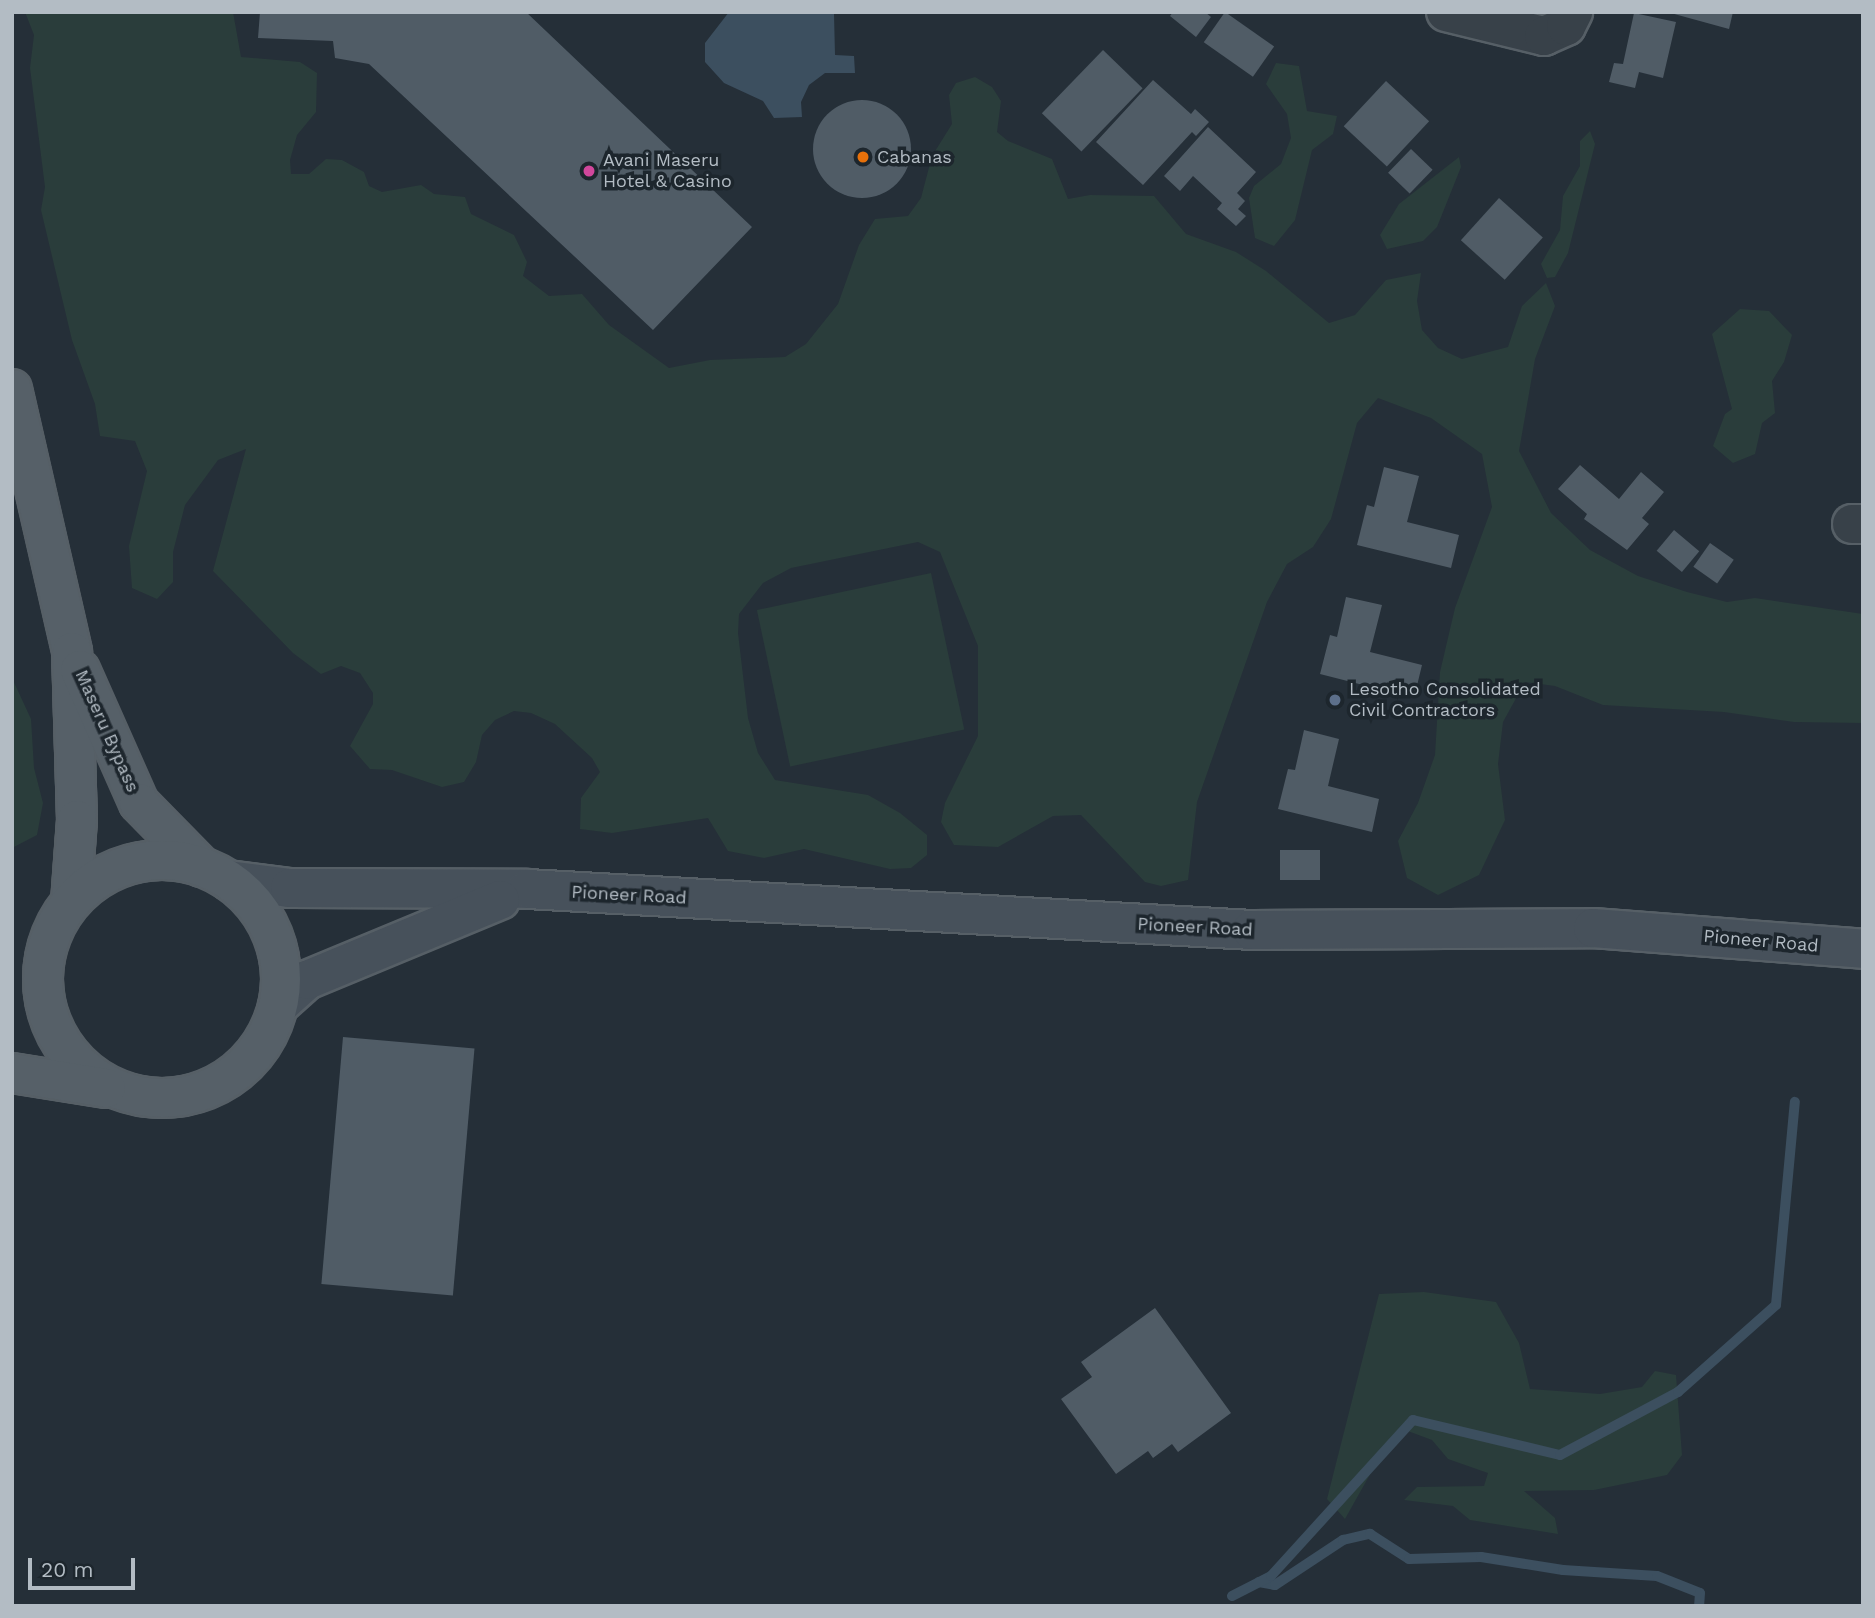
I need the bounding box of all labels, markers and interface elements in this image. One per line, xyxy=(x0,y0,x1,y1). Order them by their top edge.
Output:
place label: Cabanas xyxy=(877,146,952,168)
marker: Cabanas xyxy=(855,149,871,165)
place label: Avani Maseru Hotel & Casino xyxy=(603,150,732,192)
marker: Avani Maseru Hotel & Casino xyxy=(581,163,597,179)
street label: Maseru Bypass xyxy=(70,667,144,795)
place label: Lesotho Consolidated Civil Contractors xyxy=(1349,679,1541,722)
marker: Lesotho Consolidated Civil Contractors xyxy=(1327,692,1343,708)
street label: Pioneer Road xyxy=(571,881,687,909)
street label: Pioneer Road xyxy=(1137,913,1253,941)
street label: Pioneer Road xyxy=(1702,925,1820,957)
scale bar xyxy=(32,1544,138,1588)
text: 20 m xyxy=(41,1557,93,1582)

